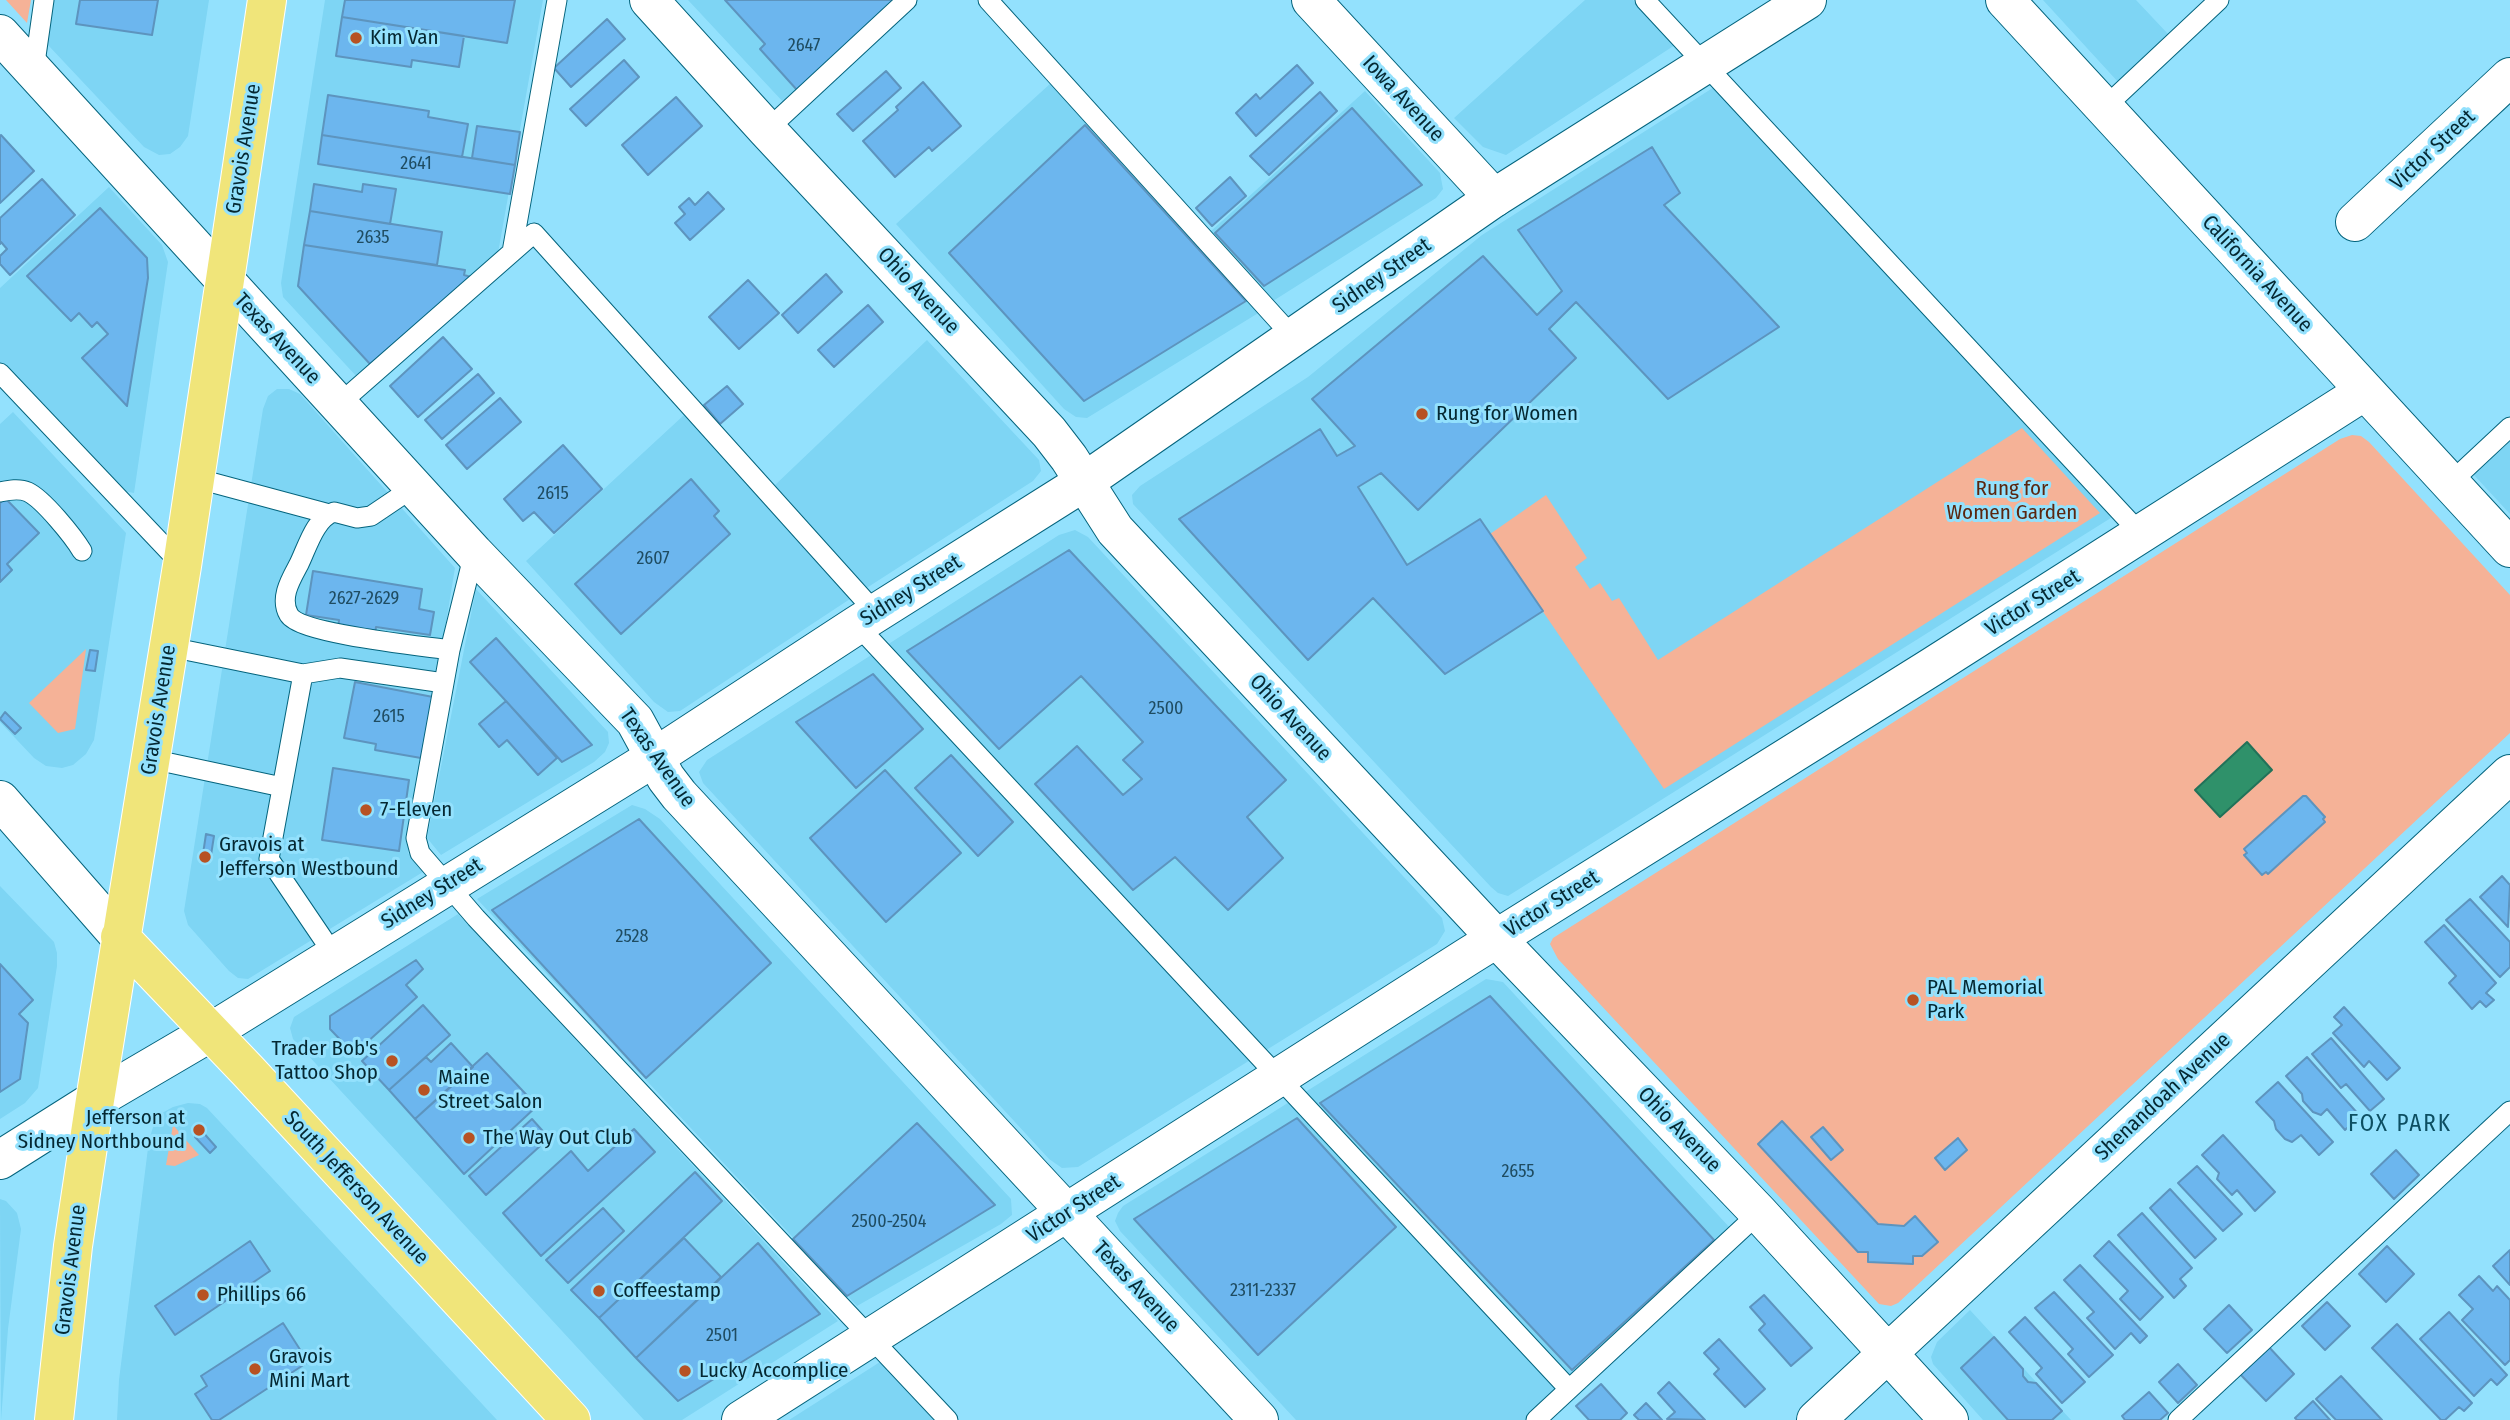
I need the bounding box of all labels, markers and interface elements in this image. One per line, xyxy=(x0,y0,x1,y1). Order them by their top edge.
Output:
place label: Kim Van xyxy=(370,25,439,51)
marker: Kim Van xyxy=(348,30,364,46)
house number: 2647 xyxy=(788,35,820,57)
street label: Iowa Avenue xyxy=(1357,51,1449,147)
street label: Gravois Avenue xyxy=(221,82,267,216)
street label: Victor Street xyxy=(2385,104,2481,196)
house number: 2641 xyxy=(400,153,432,175)
street label: California Avenue xyxy=(2196,210,2318,338)
house number: 2635 xyxy=(356,227,390,249)
street label: Sidney Street xyxy=(1328,233,1436,319)
street label: Ohio Avenue xyxy=(872,243,964,339)
street label: Texas Avenue xyxy=(229,288,325,390)
place label: Rung for Women xyxy=(1436,401,1578,427)
marker: Rung for Women xyxy=(1414,406,1430,422)
park label: Rung for Women Garden xyxy=(1947,476,2077,526)
house number: 2615 xyxy=(537,483,569,505)
house number: 2607 xyxy=(636,548,670,570)
street label: Sidney Street xyxy=(856,550,966,632)
street label: Victor Street xyxy=(1981,564,2085,642)
house number: 2627-2629 xyxy=(329,588,399,610)
street label: Gravois Avenue xyxy=(136,643,182,777)
street label: Ohio Avenue xyxy=(1244,670,1336,766)
house number: 2500 xyxy=(1149,698,1183,720)
street label: Texas Avenue xyxy=(614,704,700,812)
house number: 2615 xyxy=(373,706,405,728)
place label: 7-Eleven xyxy=(380,797,452,823)
marker: 7-Eleven xyxy=(358,802,374,818)
place label: Gravois at Jefferson Westbound xyxy=(219,832,398,882)
marker: Gravois at Jefferson Westbound xyxy=(197,849,213,865)
street label: Sidney Street xyxy=(377,853,487,935)
street label: Victor Street xyxy=(1500,865,1604,943)
house number: 2528 xyxy=(616,926,648,948)
place label: PAL Memorial Park xyxy=(1927,975,2043,1025)
marker: PAL Memorial Park xyxy=(1905,992,1921,1008)
street label: Shenandoah Avenue xyxy=(2090,1028,2236,1166)
place label: Trader Bob's Tattoo Shop xyxy=(272,1036,378,1086)
marker: Trader Bob's Tattoo Shop xyxy=(384,1053,400,1069)
place label: Maine Street Salon xyxy=(438,1065,543,1115)
marker: Maine Street Salon xyxy=(416,1082,432,1098)
street label: Ohio Avenue xyxy=(1632,1082,1726,1178)
place label: Jefferson at Sidney Northbound xyxy=(18,1105,185,1155)
street label: South Jefferson Avenue xyxy=(278,1106,434,1270)
district label: FOX PARK xyxy=(2349,1111,2451,1139)
marker: Jefferson at Sidney Northbound xyxy=(191,1122,207,1138)
place label: The Way Out Club xyxy=(483,1125,633,1151)
marker: The Way Out Club xyxy=(461,1130,477,1146)
house number: 2655 xyxy=(1501,1161,1535,1183)
street label: Victor Street xyxy=(1022,1169,1126,1249)
street label: Gravois Avenue xyxy=(50,1203,92,1337)
house number: 2500-2504 xyxy=(852,1211,926,1233)
street label: Texas Avenue xyxy=(1088,1236,1184,1338)
place label: Coffeestamp xyxy=(613,1278,721,1304)
house number: 2311-2337 xyxy=(1230,1280,1296,1302)
place label: Phillips 66 xyxy=(217,1282,306,1308)
marker: Coffeestamp xyxy=(591,1283,607,1299)
marker: Phillips 66 xyxy=(195,1287,211,1303)
house number: 2501 xyxy=(706,1325,738,1347)
place label: Gravois Mini Mart xyxy=(269,1344,350,1394)
place label: Lucky Accomplice xyxy=(699,1358,848,1384)
marker: Gravois Mini Mart xyxy=(247,1361,263,1377)
marker: Lucky Accomplice xyxy=(677,1363,693,1379)

